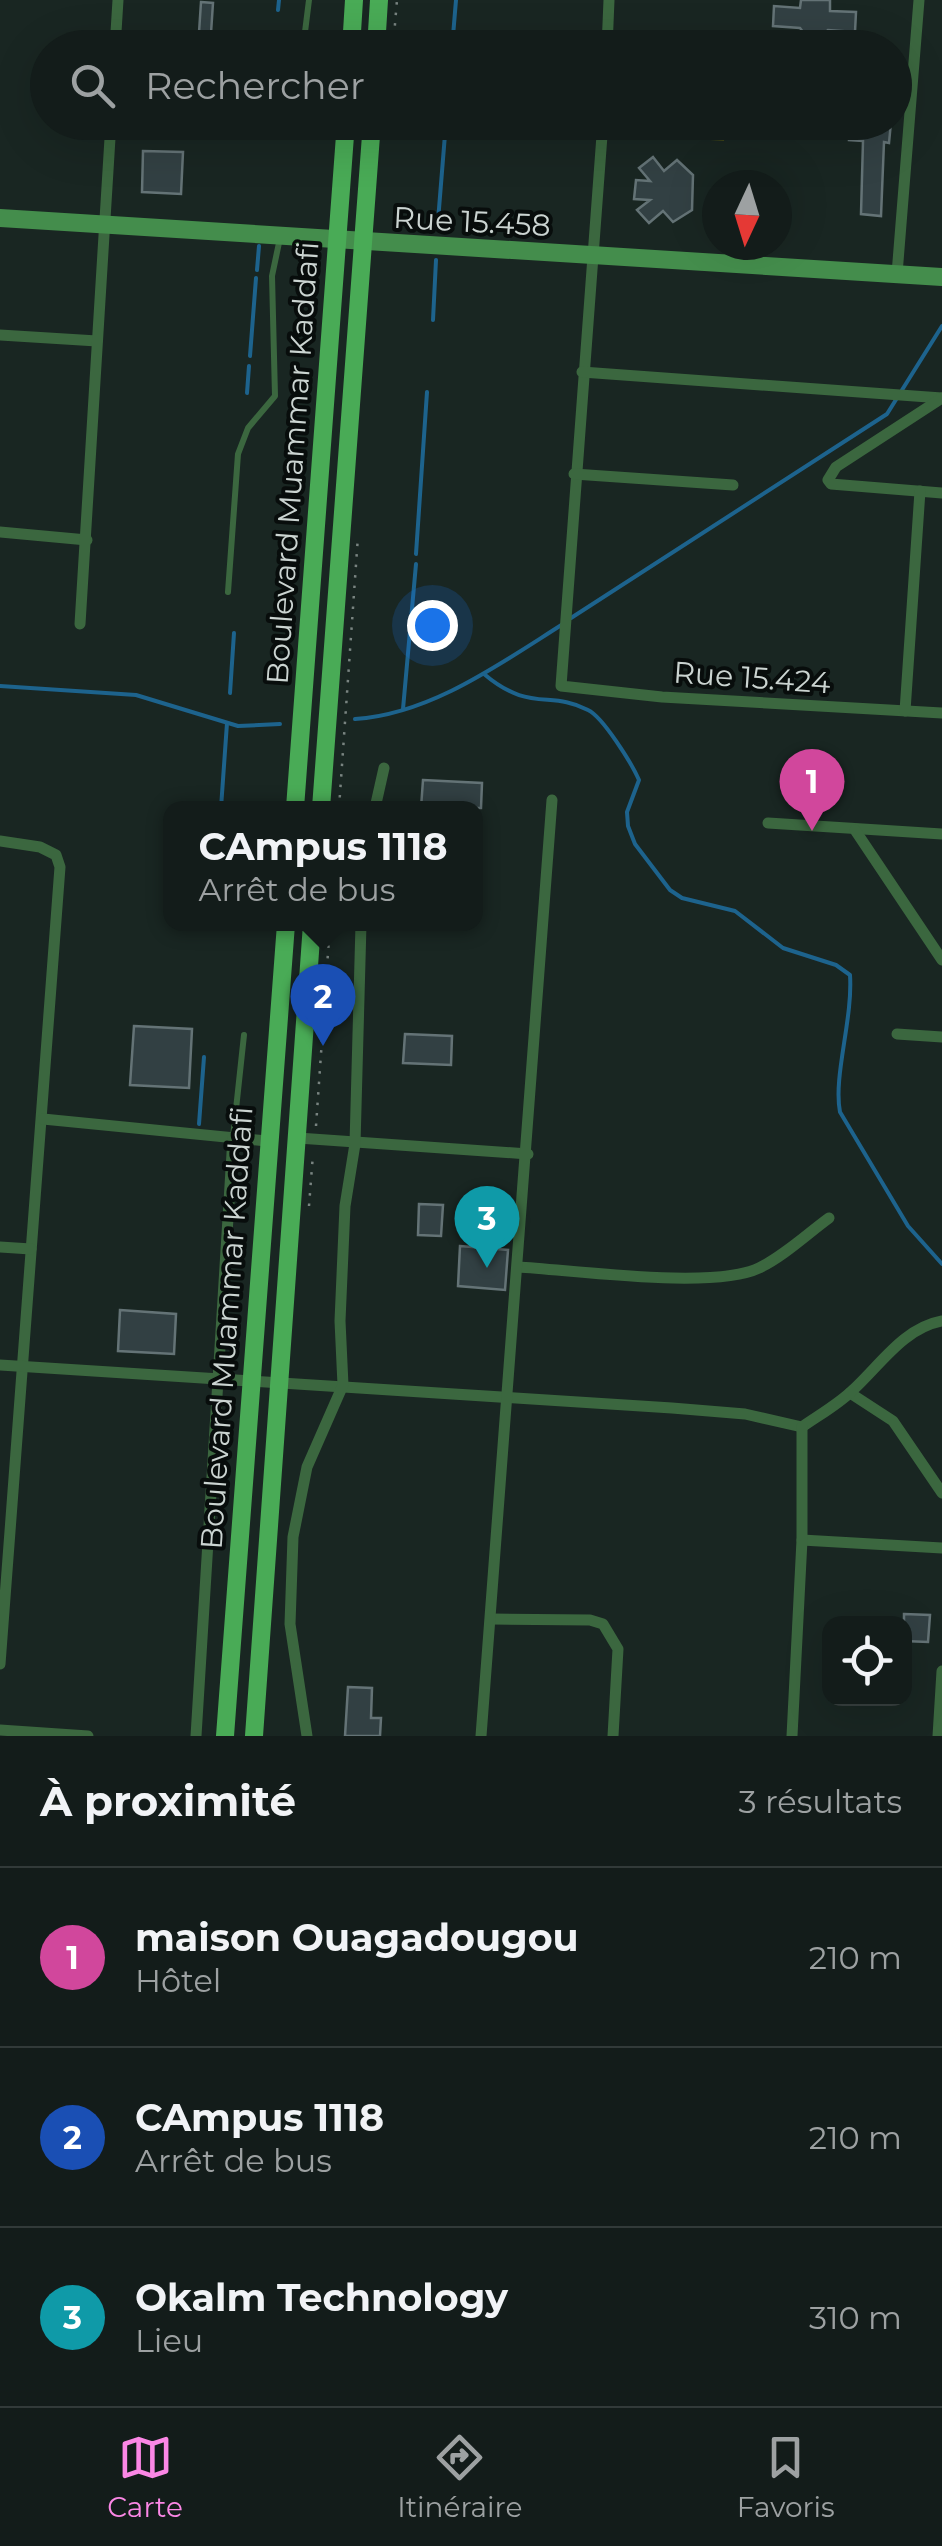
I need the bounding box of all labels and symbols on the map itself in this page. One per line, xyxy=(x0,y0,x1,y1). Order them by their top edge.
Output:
north arrow xyxy=(702,170,792,260)
street label: Rue 15.458 xyxy=(392,199,552,244)
street label: Boulevard Muammar Kaddafi xyxy=(259,240,326,686)
your location xyxy=(407,600,458,651)
street label: Rue 15.424 xyxy=(672,654,832,701)
pin: 1 xyxy=(780,748,844,831)
pin: 2 xyxy=(290,964,356,1046)
street label: Boulevard Muammar Kaddafi xyxy=(193,1105,260,1551)
pin: 3 xyxy=(454,1186,520,1268)

